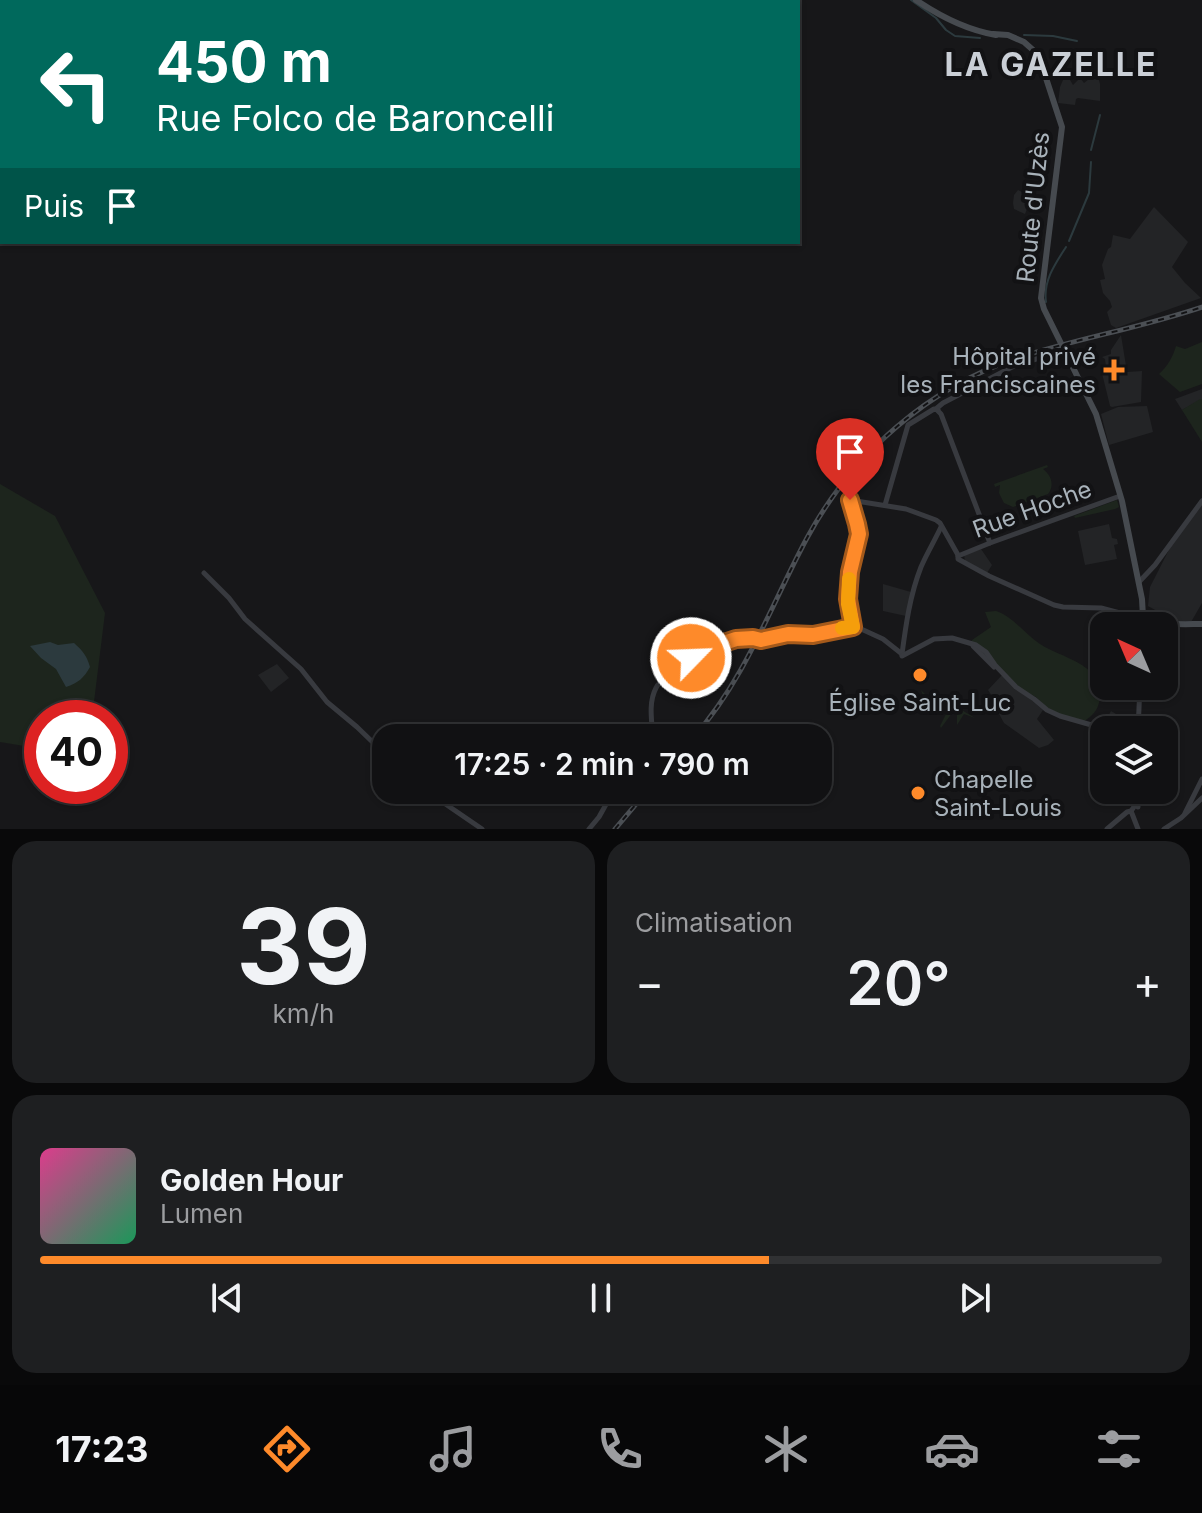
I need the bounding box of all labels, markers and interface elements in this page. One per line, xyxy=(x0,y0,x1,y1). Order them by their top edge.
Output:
text: 450 m xyxy=(156,28,332,96)
icon: left xyxy=(24,32,128,136)
district label: LA GAZELLE xyxy=(945,45,1157,84)
text: Rue Folco de Baroncelli xyxy=(156,96,554,140)
street label: Route d'Uzès xyxy=(1011,130,1055,284)
icon: arrive xyxy=(100,184,144,228)
text: Puis xyxy=(24,188,84,224)
place label: Hôpital privé les Franciscaines xyxy=(900,342,1096,399)
marker: Hôpital privé les Franciscaines xyxy=(1103,359,1125,381)
pin xyxy=(816,418,884,500)
icon: arrive xyxy=(828,430,872,474)
street label: Rue Hoche xyxy=(969,474,1095,544)
north arrow xyxy=(1090,612,1178,700)
map controls xyxy=(1090,612,1178,804)
position arrow xyxy=(649,616,733,700)
marker: Église Saint-Luc xyxy=(911,666,929,684)
place label: Église Saint-Luc xyxy=(829,687,1011,717)
speed limit sign: 40 xyxy=(24,700,128,804)
button: layers xyxy=(1090,716,1178,804)
text: 17:25 · 2 min · 790 m xyxy=(454,746,750,782)
place label: Chapelle Saint-Louis xyxy=(934,765,1062,822)
marker: Chapelle Saint-Louis xyxy=(909,784,927,802)
text: 39 xyxy=(236,883,371,1009)
text: Climatisation xyxy=(635,907,793,938)
text: 20° xyxy=(846,947,951,1019)
text: − xyxy=(635,956,664,1010)
text: + xyxy=(1133,956,1162,1010)
text: km/h xyxy=(273,998,334,1029)
text: Golden Hour xyxy=(160,1162,343,1198)
text: Lumen xyxy=(160,1198,243,1229)
icon: previous xyxy=(205,1276,249,1320)
icon: pause xyxy=(579,1276,623,1320)
icon: next xyxy=(953,1276,997,1320)
icon: directions xyxy=(259,1421,315,1477)
icon: music xyxy=(425,1421,481,1477)
icon: phone xyxy=(592,1421,648,1477)
icon: climate xyxy=(758,1421,814,1477)
icon: car xyxy=(924,1421,980,1477)
icon: filters xyxy=(1091,1421,1147,1477)
text: 17:23 xyxy=(55,1427,148,1471)

